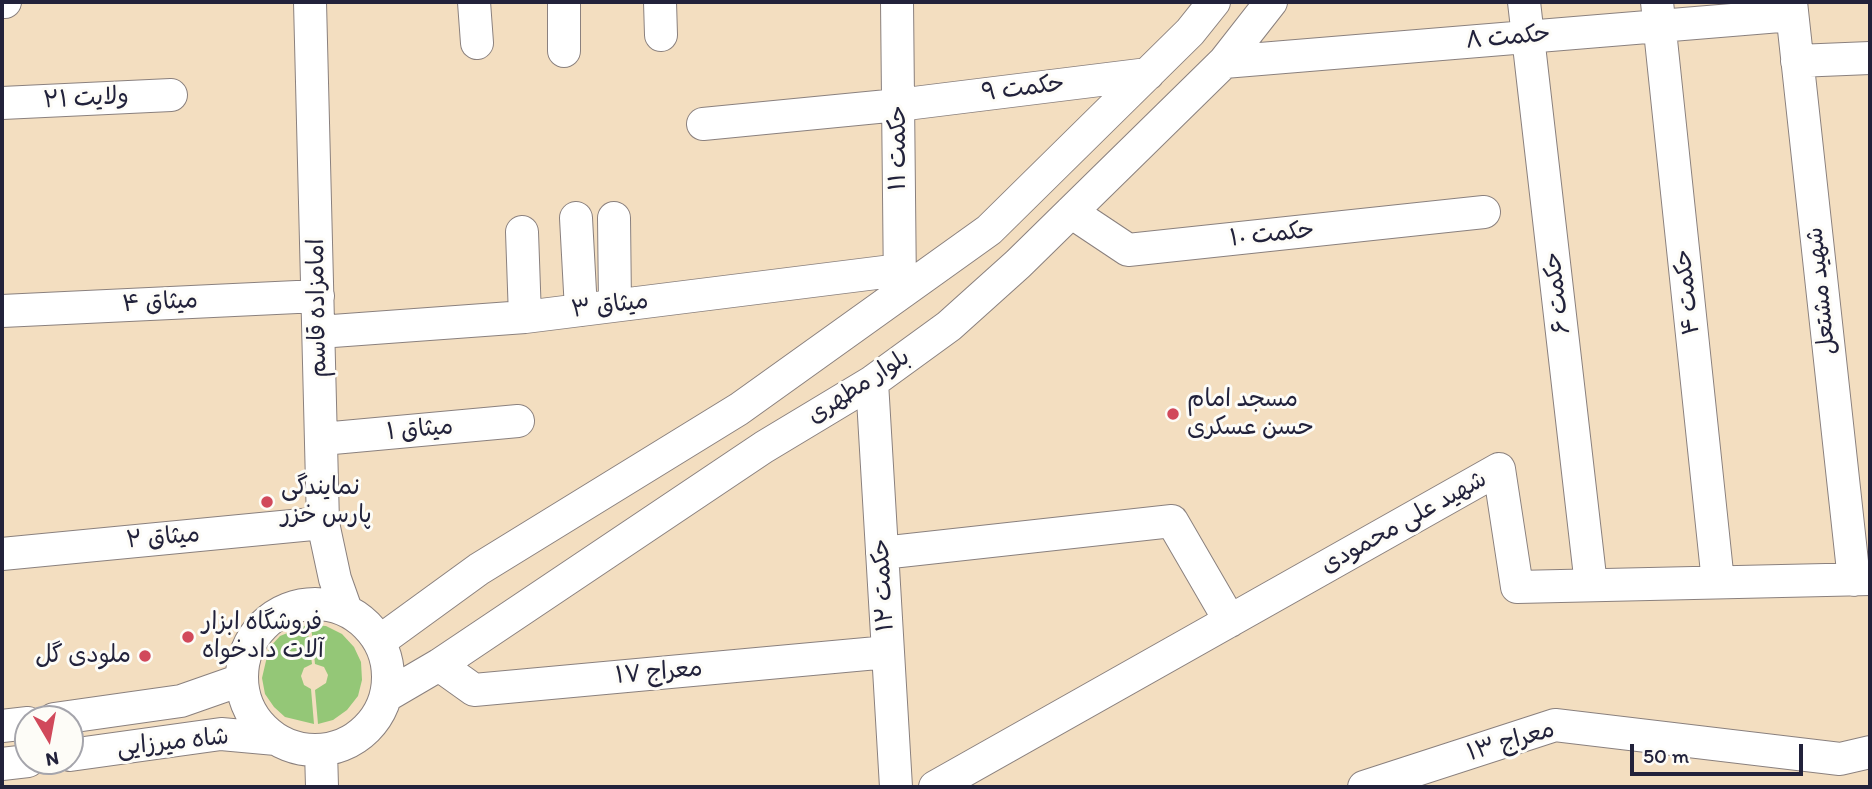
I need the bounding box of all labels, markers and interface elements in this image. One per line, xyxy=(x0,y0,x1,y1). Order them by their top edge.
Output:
street label: حکمت ۸ xyxy=(1464,20,1552,56)
street label: حکمت ۹ xyxy=(980,70,1066,108)
street label: ولایت ۲۱ xyxy=(43,82,129,116)
street label: حکمت ۱۱ xyxy=(885,105,913,191)
street label: حکمت ۱۰ xyxy=(1228,216,1316,254)
street label: شهید مشتعل xyxy=(1801,226,1843,356)
street label: امامزاده قاسم xyxy=(302,238,334,378)
street label: حکمت ۴ xyxy=(1669,248,1707,336)
street label: حکمت ۶ xyxy=(1539,250,1577,336)
street label: میثاق ۴ xyxy=(121,287,199,319)
street label: میثاق ۳ xyxy=(570,287,650,325)
street label: بلوار مطهری xyxy=(802,343,916,431)
place label: مسجد امام حسن عسکری xyxy=(1187,386,1314,442)
marker: مسجد امام حسن عسکری xyxy=(1165,406,1181,422)
street label: میثاق ۱ xyxy=(386,413,454,447)
street label: شهید علی محمودی xyxy=(1316,465,1492,581)
place label: نمایندگی پارس خزر xyxy=(281,474,372,530)
marker: نمایندگی پارس خزر xyxy=(259,494,275,510)
street label: میثاق ۲ xyxy=(125,520,201,556)
street label: حکمت ۱۲ xyxy=(867,538,901,632)
place label: فروشگاه ابزار آلات دادخواه xyxy=(202,609,324,665)
marker: فروشگاه ابزار آلات دادخواه xyxy=(180,629,196,645)
place label: ملودی گل xyxy=(35,642,131,670)
marker: ملودی گل xyxy=(137,648,153,664)
street label: معراج ۱۷ xyxy=(614,655,704,691)
north arrow xyxy=(14,705,84,775)
street label: معراج ۱۳ xyxy=(1464,716,1558,768)
street label: شاه میرزایی xyxy=(116,723,230,763)
scale bar xyxy=(1634,730,1807,774)
text: 50 m xyxy=(1643,743,1689,768)
text: N xyxy=(44,747,61,772)

